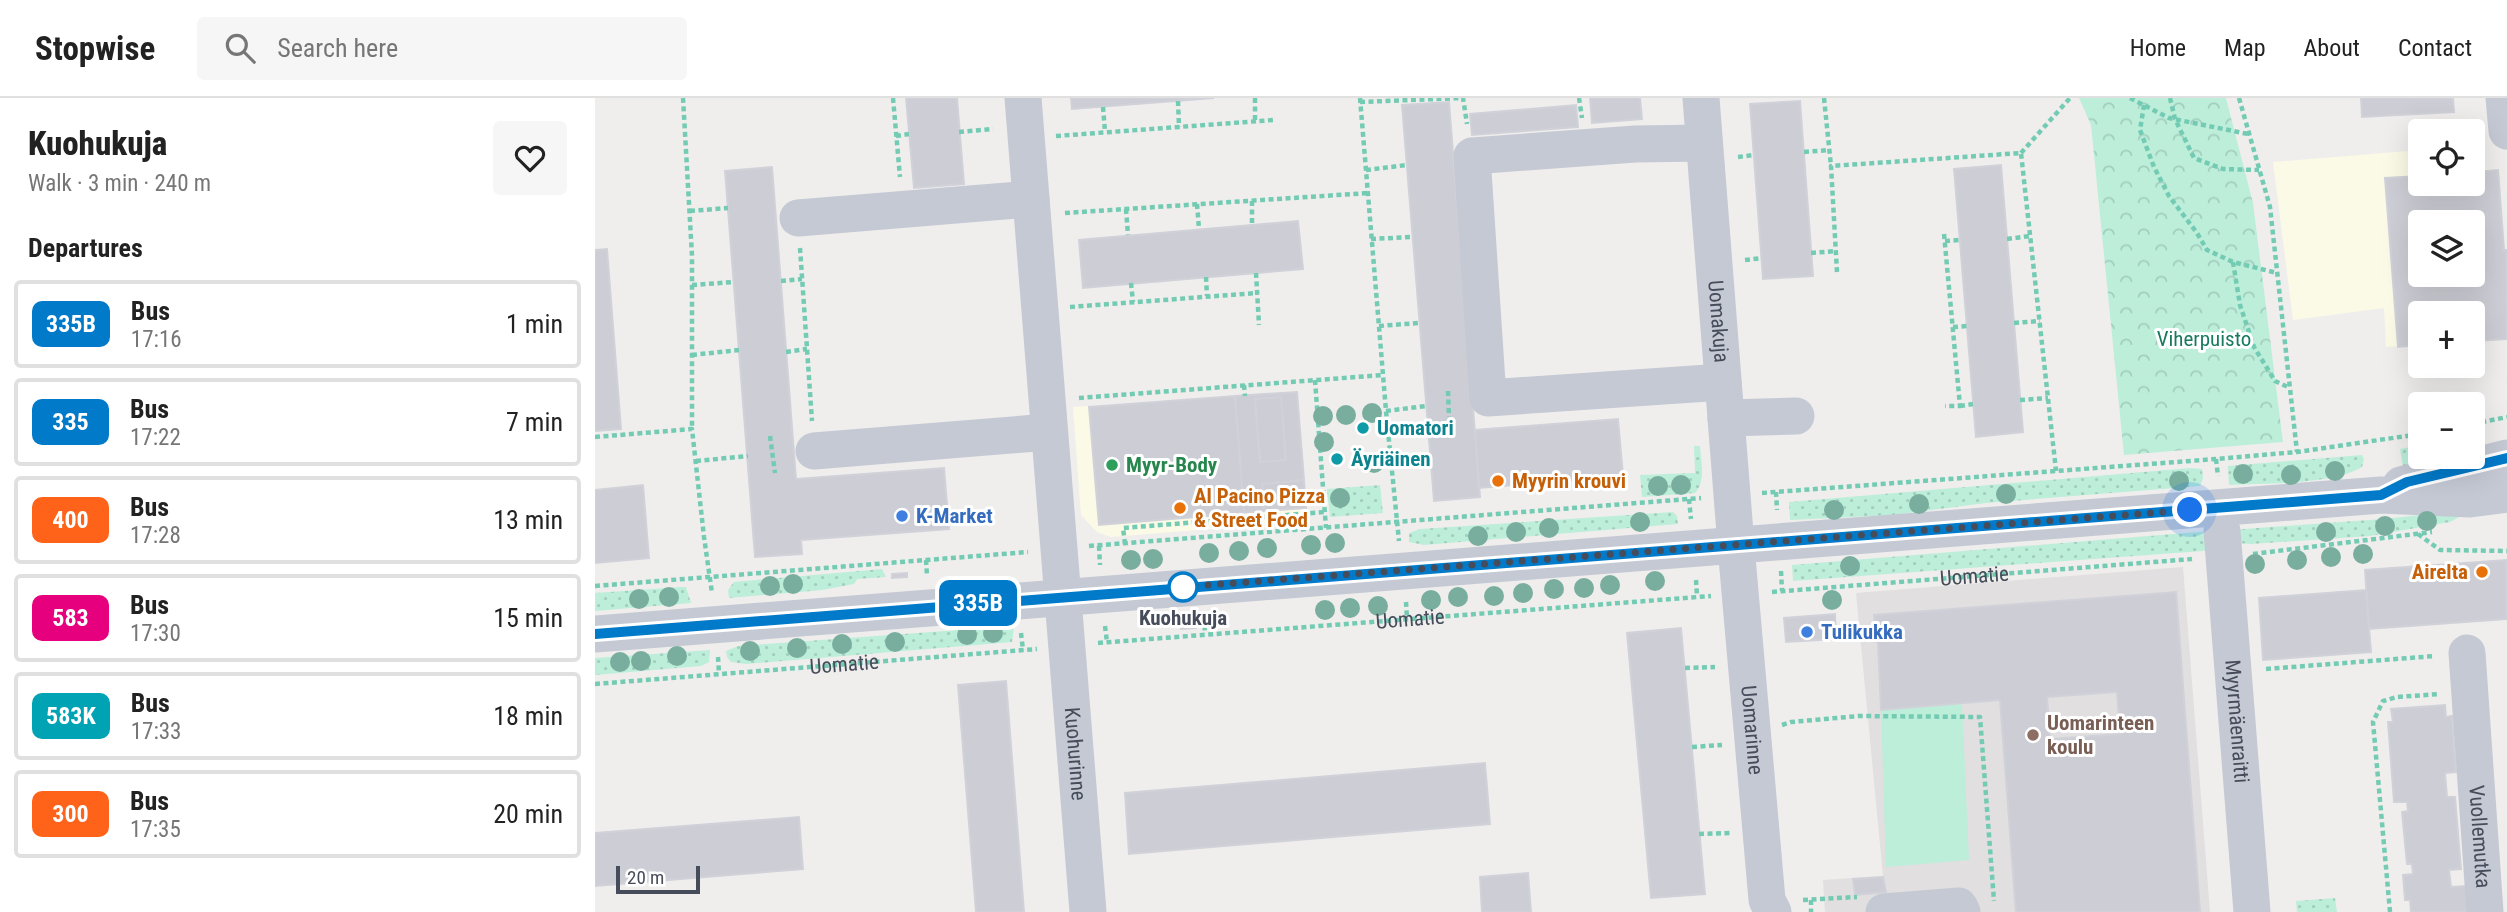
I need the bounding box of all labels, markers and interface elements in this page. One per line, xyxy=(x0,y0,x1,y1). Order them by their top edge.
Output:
search box xyxy=(197,17,687,80)
text: Stopwise xyxy=(35,29,155,68)
icon: search xyxy=(221,29,259,67)
text: Search here xyxy=(277,33,398,63)
text: Home xyxy=(2130,34,2186,62)
text: Map xyxy=(2224,34,2266,62)
text: About xyxy=(2304,34,2360,62)
text: Contact xyxy=(2398,34,2472,62)
map controls xyxy=(2408,119,2485,469)
button: locate xyxy=(2408,119,2485,196)
button: heart xyxy=(493,121,567,195)
text: Kuohukuja xyxy=(28,124,167,163)
text: Walk · 3 min · 240 m xyxy=(28,170,211,197)
button: layers xyxy=(2408,210,2485,287)
text: Departures xyxy=(28,233,143,263)
street label: Uomakuja xyxy=(1703,279,1734,363)
text: Bus xyxy=(131,296,170,326)
button: + xyxy=(2408,301,2485,378)
text: 1 min xyxy=(506,309,563,339)
text: 335B xyxy=(46,310,96,338)
text: 17:16 xyxy=(131,326,182,353)
park label: Viherpuisto xyxy=(2157,327,2251,351)
button: − xyxy=(2408,392,2485,469)
text: Bus xyxy=(130,394,169,424)
text: 7 min xyxy=(506,407,563,437)
text: 335 xyxy=(52,408,89,436)
place label: Uomatori xyxy=(1377,416,1454,440)
marker: Uomatori xyxy=(1355,420,1371,436)
text: 17:22 xyxy=(130,424,181,451)
place label: Äyriäinen xyxy=(1351,447,1431,471)
marker: Äyriäinen xyxy=(1329,451,1345,467)
place label: Myyr-Body xyxy=(1126,453,1218,477)
marker: Myyr-Body xyxy=(1104,457,1120,473)
place label: Myyrin krouvi xyxy=(1512,469,1626,493)
marker: Myyrin krouvi xyxy=(1490,473,1506,489)
place label: Al Pacino Pizza & Street Food xyxy=(1194,484,1325,532)
text: Bus xyxy=(130,492,169,522)
your location xyxy=(2172,492,2207,527)
marker: Al Pacino Pizza & Street Food xyxy=(1172,500,1188,516)
place label: K-Market xyxy=(916,504,993,528)
text: 13 min xyxy=(493,505,563,535)
text: 400 xyxy=(52,506,89,534)
marker: K-Market xyxy=(894,508,910,524)
text: 17:28 xyxy=(130,522,181,549)
place label: Airelta xyxy=(2412,560,2468,584)
street label: Uomatie xyxy=(1939,561,2010,591)
marker: Airelta xyxy=(2474,564,2490,580)
marker: Kuohukuja xyxy=(1168,572,1198,602)
line badge: 335B xyxy=(929,580,1027,626)
text: 335B xyxy=(953,589,1003,617)
text: Bus xyxy=(130,590,169,620)
text: 15 min xyxy=(493,603,563,633)
text: 583 xyxy=(52,604,89,632)
street label: Uomatie xyxy=(1375,604,1446,634)
place label: Kuohukuja xyxy=(1139,606,1227,630)
text: 17:30 xyxy=(130,620,181,647)
place label: Tulikukka xyxy=(1821,620,1903,644)
marker: Tulikukka xyxy=(1799,624,1815,640)
street label: Uomatie xyxy=(809,650,880,679)
street label: Myyrmäenraitti xyxy=(2220,659,2254,784)
street label: Uomarinne xyxy=(1736,684,1768,776)
text: Bus xyxy=(131,688,170,718)
text: 18 min xyxy=(493,701,563,731)
text: 583K xyxy=(46,702,96,730)
street label: Kuohurinne xyxy=(1060,706,1091,802)
place label: Uomarinteen koulu xyxy=(2047,711,2154,759)
text: 17:33 xyxy=(131,718,181,745)
marker: Uomarinteen koulu xyxy=(2025,727,2041,743)
street label: Vuollemutka xyxy=(2464,784,2495,889)
text: Bus xyxy=(130,786,169,816)
text: 20 min xyxy=(493,799,563,829)
text: 300 xyxy=(52,800,89,828)
text: 17:35 xyxy=(130,816,181,843)
scale bar xyxy=(616,863,700,895)
text: 20 m xyxy=(627,866,664,889)

